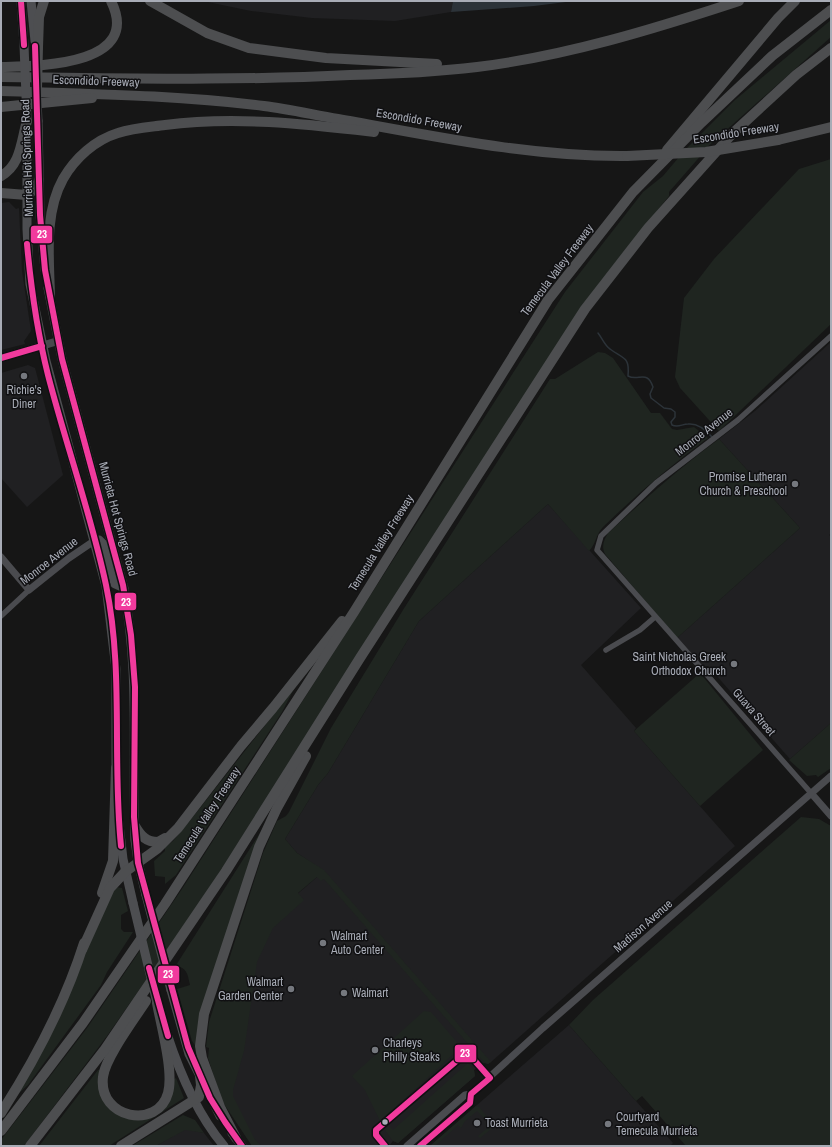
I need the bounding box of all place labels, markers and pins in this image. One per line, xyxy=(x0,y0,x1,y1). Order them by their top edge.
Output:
marker: Richie's Diner xyxy=(19,371,29,381)
place label: Richie's Diner xyxy=(6,382,42,412)
place label: Promise Lutheran Church & Preschool xyxy=(699,469,787,499)
marker: Promise Lutheran Church & Preschool xyxy=(790,479,800,489)
place label: Saint Nicholas Greek Orthodox Church xyxy=(632,649,726,679)
marker: Saint Nicholas Greek Orthodox Church xyxy=(729,659,739,669)
place label: Walmart Auto Center xyxy=(330,928,384,958)
marker: Walmart Auto Center xyxy=(318,938,328,948)
place label: Walmart Garden Center xyxy=(218,974,284,1004)
marker: Walmart Garden Center xyxy=(286,984,296,994)
place label: Walmart xyxy=(352,985,389,1001)
marker: Walmart xyxy=(339,988,349,998)
place label: Charleys Philly Steaks xyxy=(383,1035,440,1065)
marker: Charleys Philly Steaks xyxy=(370,1045,380,1055)
place label: Courtyard Temecula Murrieta xyxy=(616,1109,698,1139)
place label: Toast Murrieta xyxy=(485,1115,548,1131)
unlabelled marker xyxy=(380,1117,390,1127)
marker: Toast Murrieta xyxy=(472,1118,482,1128)
marker: Courtyard Temecula Murrieta xyxy=(603,1119,613,1129)

